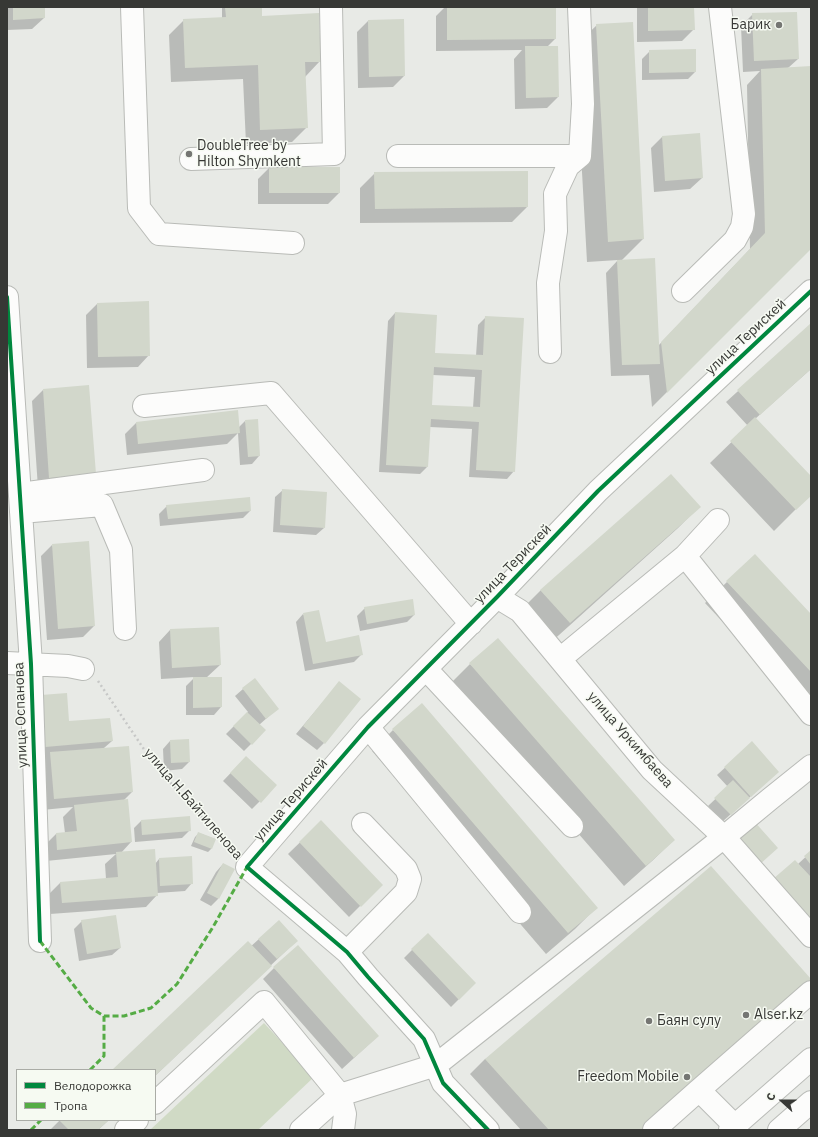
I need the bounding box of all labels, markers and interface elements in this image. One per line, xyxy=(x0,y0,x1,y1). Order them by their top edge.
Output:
place label: Барик xyxy=(731,17,771,33)
marker: Барик xyxy=(774,20,784,30)
place label: DoubleTree by Hilton Shymkent xyxy=(197,138,301,170)
marker: DoubleTree by Hilton Shymkent xyxy=(184,149,194,159)
street label: улица Терискей xyxy=(702,296,790,378)
street label: улица Терискей xyxy=(471,521,555,607)
street label: улица Оспанова xyxy=(11,662,31,768)
street label: улица Уркимбаева xyxy=(584,688,676,792)
street label: улица Н.Байтиленова xyxy=(140,745,246,863)
street label: улица Терискей xyxy=(251,755,331,845)
place label: Alser.kz xyxy=(754,1007,803,1023)
marker: Alser.kz xyxy=(741,1010,751,1020)
place label: Баян сулу xyxy=(657,1013,721,1029)
marker: Баян сулу xyxy=(644,1016,654,1026)
legend xyxy=(16,1069,156,1121)
place label: Freedom Mobile xyxy=(577,1069,679,1085)
marker: Freedom Mobile xyxy=(682,1072,692,1082)
text: Велодорожка xyxy=(54,1078,131,1093)
north arrow xyxy=(762,1081,802,1121)
text: С xyxy=(763,1091,779,1103)
text: Тропа xyxy=(54,1098,87,1113)

